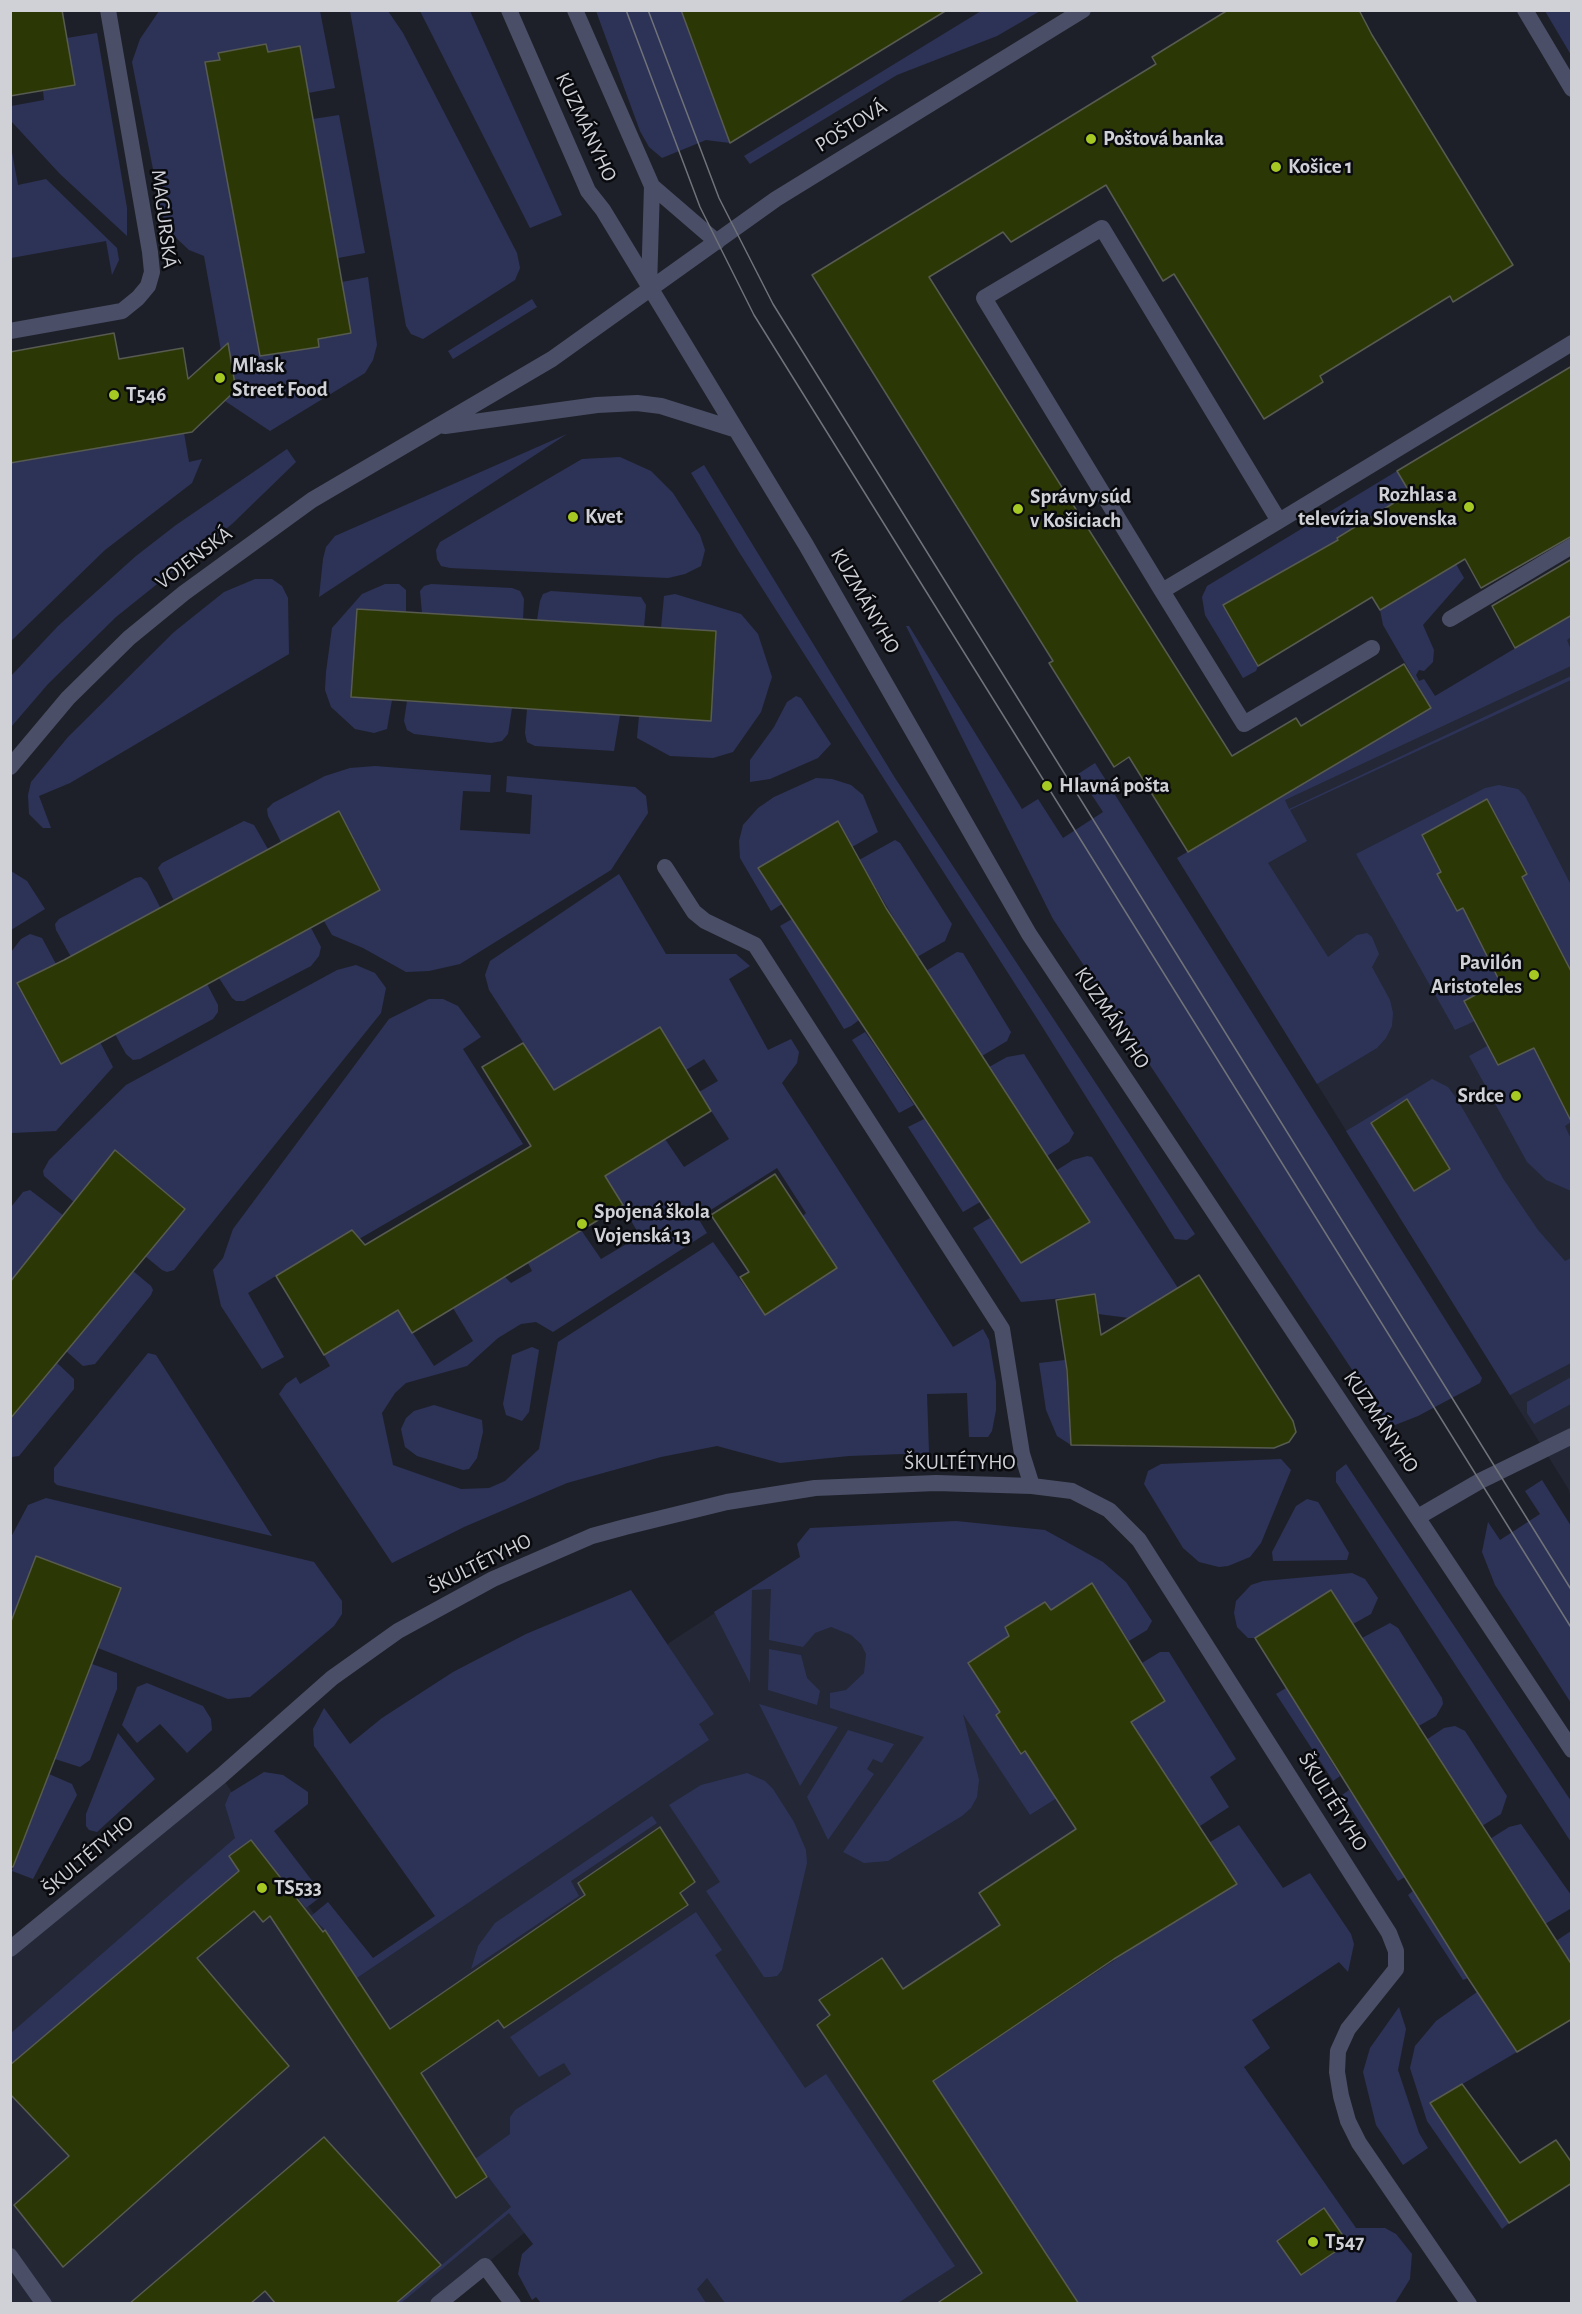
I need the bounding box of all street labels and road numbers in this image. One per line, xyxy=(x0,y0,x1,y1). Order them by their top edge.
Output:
street label: KUZMÁNYHO xyxy=(550,69,622,185)
street label: POŠTOVÁ xyxy=(810,94,892,158)
street label: MAGURSKÁ xyxy=(145,168,183,270)
street label: VOJENSKÁ xyxy=(151,521,237,595)
street label: KUZMÁNYHO xyxy=(825,544,905,658)
street label: KUZMÁNYHO xyxy=(1069,962,1155,1074)
street label: KUZMÁNYHO xyxy=(1338,1366,1424,1478)
street label: ŠKULTÉTYHO xyxy=(904,1450,1016,1476)
street label: ŠKULTÉTYHO xyxy=(424,1528,536,1600)
street label: ŠKULTÉTYHO xyxy=(1293,1748,1373,1856)
street label: ŠKULTÉTYHO xyxy=(37,1811,139,1901)

